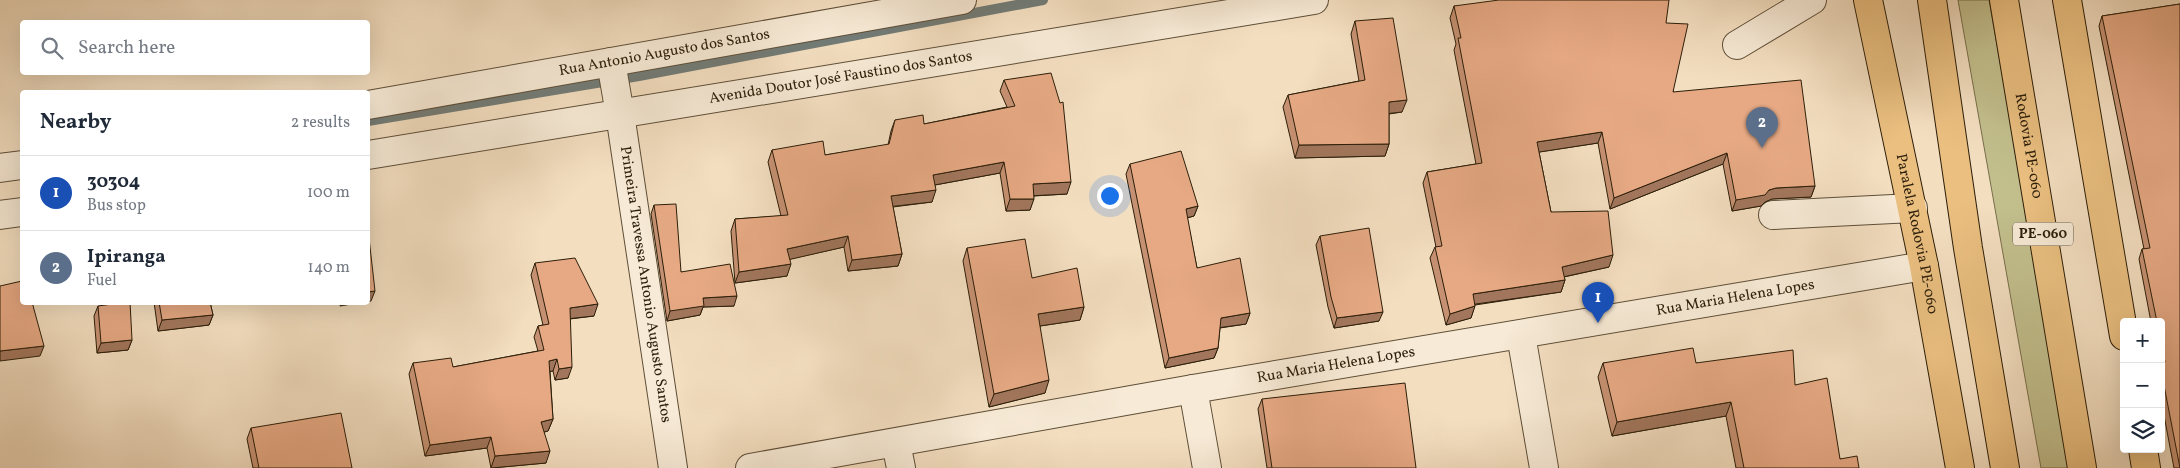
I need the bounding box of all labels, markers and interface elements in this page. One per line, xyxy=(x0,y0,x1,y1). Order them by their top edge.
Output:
search box xyxy=(20,20,370,75)
street label: Rua Antonio Augusto dos Santos xyxy=(557,24,772,82)
icon: search xyxy=(38,34,66,62)
text: Search here xyxy=(78,35,175,61)
street label: Avenida Doutor José Faustino dos Santos xyxy=(708,46,974,109)
street label: Rodovia PE-060 xyxy=(2009,92,2047,200)
pin: 2 xyxy=(1746,107,1778,148)
text: Nearby xyxy=(40,108,111,137)
text: 2 results xyxy=(291,112,350,134)
street label: Primeira Travessa Antonio Augusto Santos xyxy=(614,145,677,424)
street label: Paralela Rodovia PE-060 xyxy=(1890,152,1943,316)
text: 30304 xyxy=(87,169,140,195)
text: 1 xyxy=(53,182,59,204)
text: 100 m xyxy=(307,182,350,204)
your location xyxy=(1097,183,1123,209)
text: Bus stop xyxy=(87,195,146,217)
road number: PE-060 xyxy=(2013,222,2073,245)
text: Ipiranga xyxy=(87,244,166,270)
text: 2 xyxy=(52,257,60,279)
text: 140 m xyxy=(308,257,350,279)
text: Fuel xyxy=(87,270,117,292)
street label: Rua Maria Helena Lopes xyxy=(1655,274,1816,321)
pin: 1 xyxy=(1582,282,1614,323)
map controls xyxy=(2120,318,2165,453)
button: + xyxy=(2120,318,2165,363)
street label: Rua Maria Helena Lopes xyxy=(1255,341,1417,389)
button: − xyxy=(2120,363,2165,408)
button: layers xyxy=(2120,408,2165,453)

